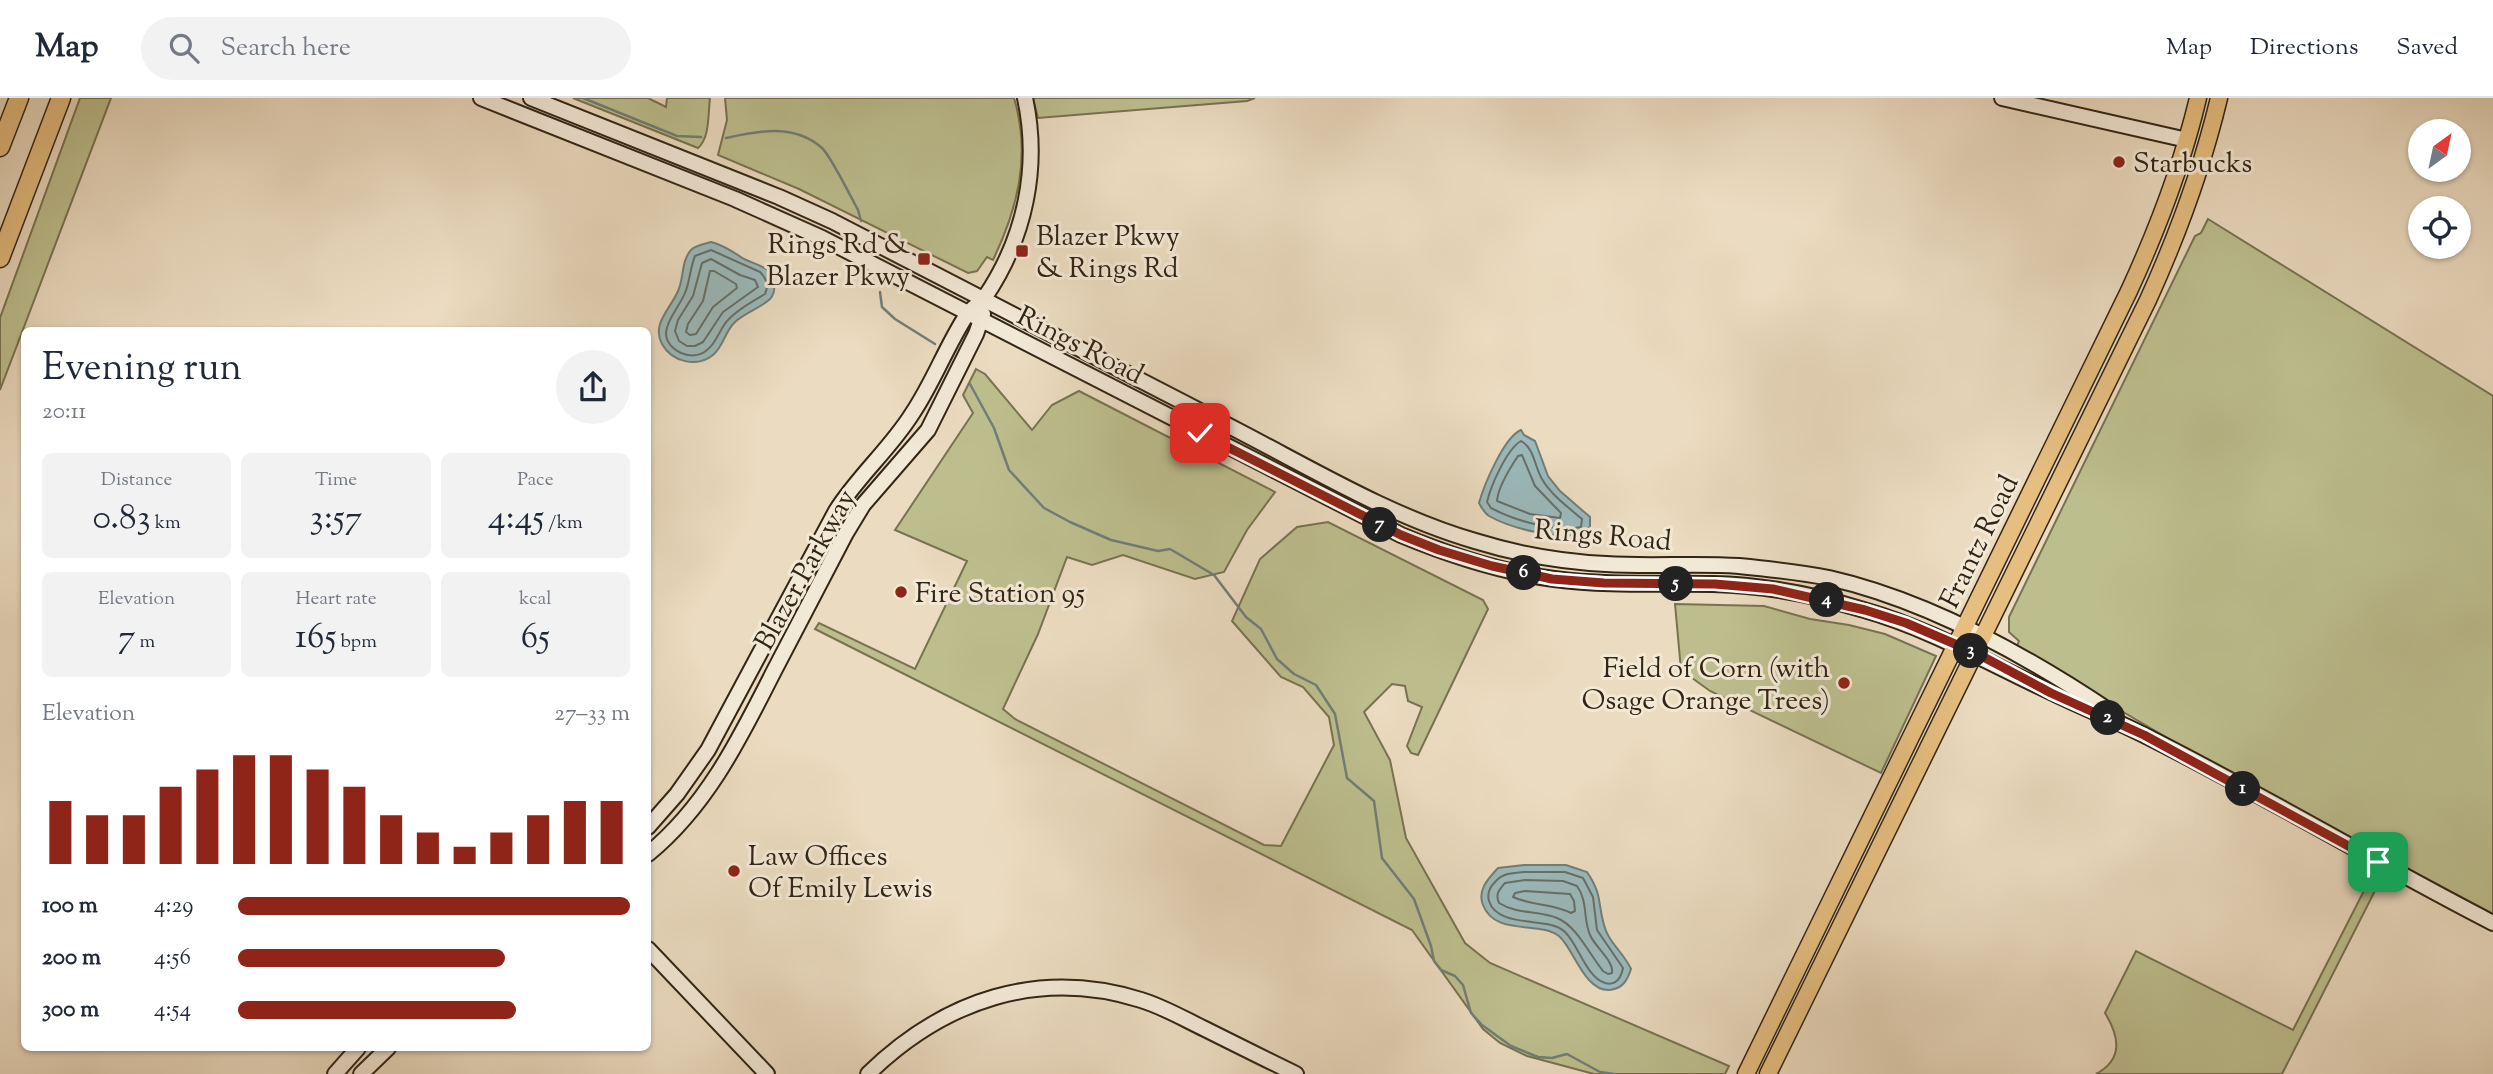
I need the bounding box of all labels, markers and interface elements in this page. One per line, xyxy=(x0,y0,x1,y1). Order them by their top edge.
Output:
search box xyxy=(141,17,631,80)
text: Map xyxy=(35,24,99,72)
icon: search xyxy=(165,29,203,67)
text: Search here xyxy=(221,30,351,67)
text: Map xyxy=(2166,31,2212,65)
text: Directions xyxy=(2250,31,2358,65)
text: Saved xyxy=(2396,31,2458,65)
north arrow xyxy=(2408,119,2471,182)
map controls xyxy=(2408,119,2471,259)
place label: Starbucks xyxy=(2133,145,2252,185)
marker: Starbucks xyxy=(2111,154,2127,170)
button: locate xyxy=(2408,196,2471,259)
place label: Blazer Pkwy & Rings Rd xyxy=(1036,218,1180,290)
place label: Rings Rd & Blazer Pkwy xyxy=(766,226,910,298)
marker: Blazer Pkwy & Rings Rd xyxy=(1014,243,1030,259)
marker: Rings Rd & Blazer Pkwy xyxy=(916,251,932,267)
street label: Rings Road xyxy=(1009,298,1150,396)
text: Evening run xyxy=(42,343,242,397)
button: share xyxy=(556,350,630,424)
text: 20:11 xyxy=(42,396,86,429)
pin xyxy=(1170,403,1230,463)
icon: check xyxy=(1181,414,1219,452)
text: Distance xyxy=(101,467,172,494)
text: Time xyxy=(315,467,357,494)
text: Pace xyxy=(517,467,554,494)
street label: Frantz Road xyxy=(1931,469,2030,616)
street label: Blazer Parkway xyxy=(746,483,867,658)
text: 0.83 xyxy=(93,494,151,545)
text: 3:57 xyxy=(310,494,362,545)
text: 4:45 xyxy=(488,494,544,545)
pin: 7 xyxy=(1362,508,1398,542)
text: km xyxy=(151,510,181,537)
text: /km xyxy=(544,510,583,537)
text: 7 xyxy=(1375,511,1384,538)
street label: Rings Road xyxy=(1532,511,1673,563)
pin: 6 xyxy=(1506,556,1542,590)
text: 6 xyxy=(1519,559,1528,586)
pin: 5 xyxy=(1658,566,1694,602)
text: 5 xyxy=(1672,570,1679,597)
place label: Fire Station 95 xyxy=(915,575,1085,615)
pin: 4 xyxy=(1810,582,1844,618)
marker: Fire Station 95 xyxy=(893,584,909,600)
text: Elevation xyxy=(98,586,175,613)
text: Heart rate xyxy=(295,586,377,613)
text: kcal xyxy=(519,586,552,613)
text: 4 xyxy=(1822,586,1831,613)
text: 7 xyxy=(118,613,136,664)
text: 165 xyxy=(295,613,336,664)
text: 65 xyxy=(521,613,550,664)
text: m xyxy=(136,629,155,656)
text: bpm xyxy=(336,629,377,656)
pin: 3 xyxy=(1954,634,1988,668)
text: 3 xyxy=(1967,637,1974,664)
place label: Field of Corn (with Osage Orange Trees) xyxy=(1581,650,1830,722)
marker: Field of Corn (with Osage Orange Trees) xyxy=(1836,675,1852,691)
text: Elevation xyxy=(42,698,135,731)
text: 27–33 m xyxy=(554,698,630,731)
pin: 2 xyxy=(2090,700,2126,736)
text: 2 xyxy=(2103,704,2112,731)
pin: 1 xyxy=(2226,772,2260,806)
text: 1 xyxy=(2239,775,2246,802)
pin xyxy=(2348,832,2408,892)
place label: Law Offices Of Emily Lewis xyxy=(748,838,932,910)
icon: arrive xyxy=(2359,843,2397,881)
marker: Law Offices Of Emily Lewis xyxy=(726,863,742,879)
text: 100 m xyxy=(42,890,98,923)
text: 4:29 xyxy=(154,890,194,923)
text: 200 m xyxy=(42,942,101,975)
text: 4:56 xyxy=(154,942,191,975)
text: 300 m xyxy=(42,994,99,1027)
text: 4:54 xyxy=(154,994,191,1027)

